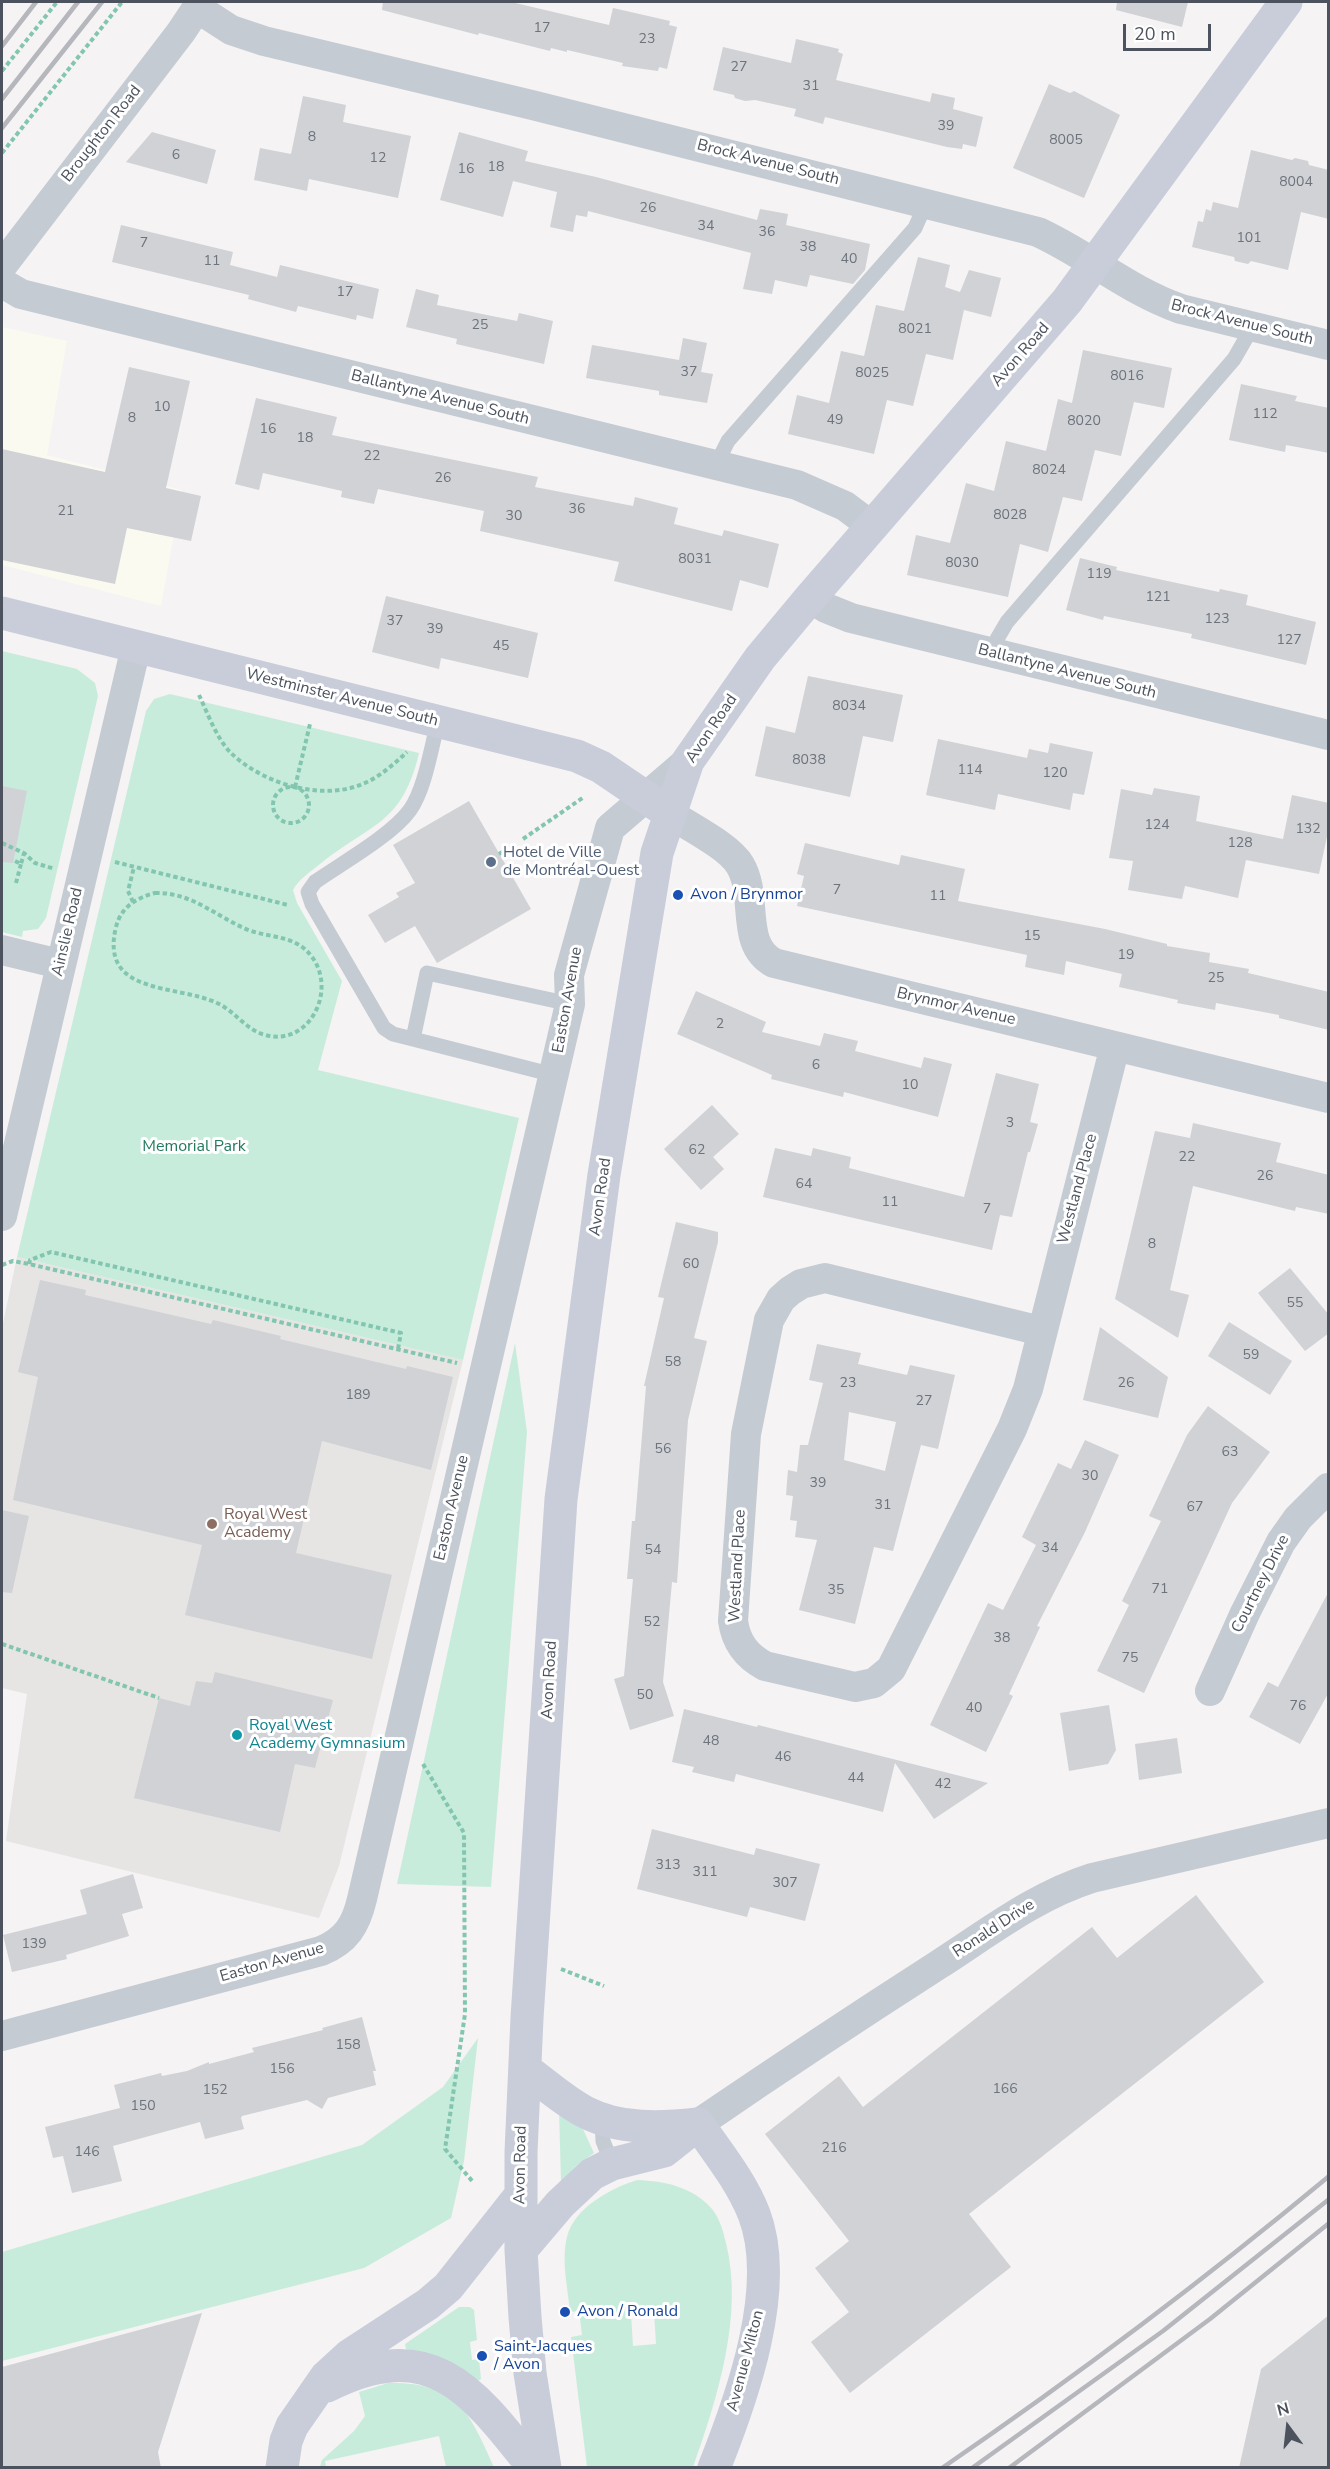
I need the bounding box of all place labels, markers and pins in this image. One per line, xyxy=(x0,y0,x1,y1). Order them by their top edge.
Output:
place label: Hotel de Ville de Montréal-Ouest xyxy=(503,843,639,881)
marker: Hotel de Ville de Montréal-Ouest xyxy=(484,855,498,869)
place label: Avon / Brynmor xyxy=(690,885,803,905)
marker: Avon / Brynmor xyxy=(671,888,685,902)
place label: Royal West Academy xyxy=(224,1505,307,1543)
marker: Royal West Academy xyxy=(205,1517,219,1531)
place label: Royal West Academy Gymnasium xyxy=(249,1716,405,1754)
marker: Royal West Academy Gymnasium xyxy=(230,1728,244,1742)
place label: Avon / Ronald xyxy=(577,2302,678,2322)
marker: Avon / Ronald xyxy=(558,2305,572,2319)
place label: Saint-Jacques / Avon xyxy=(494,2337,592,2375)
marker: Saint-Jacques / Avon xyxy=(475,2349,489,2363)

